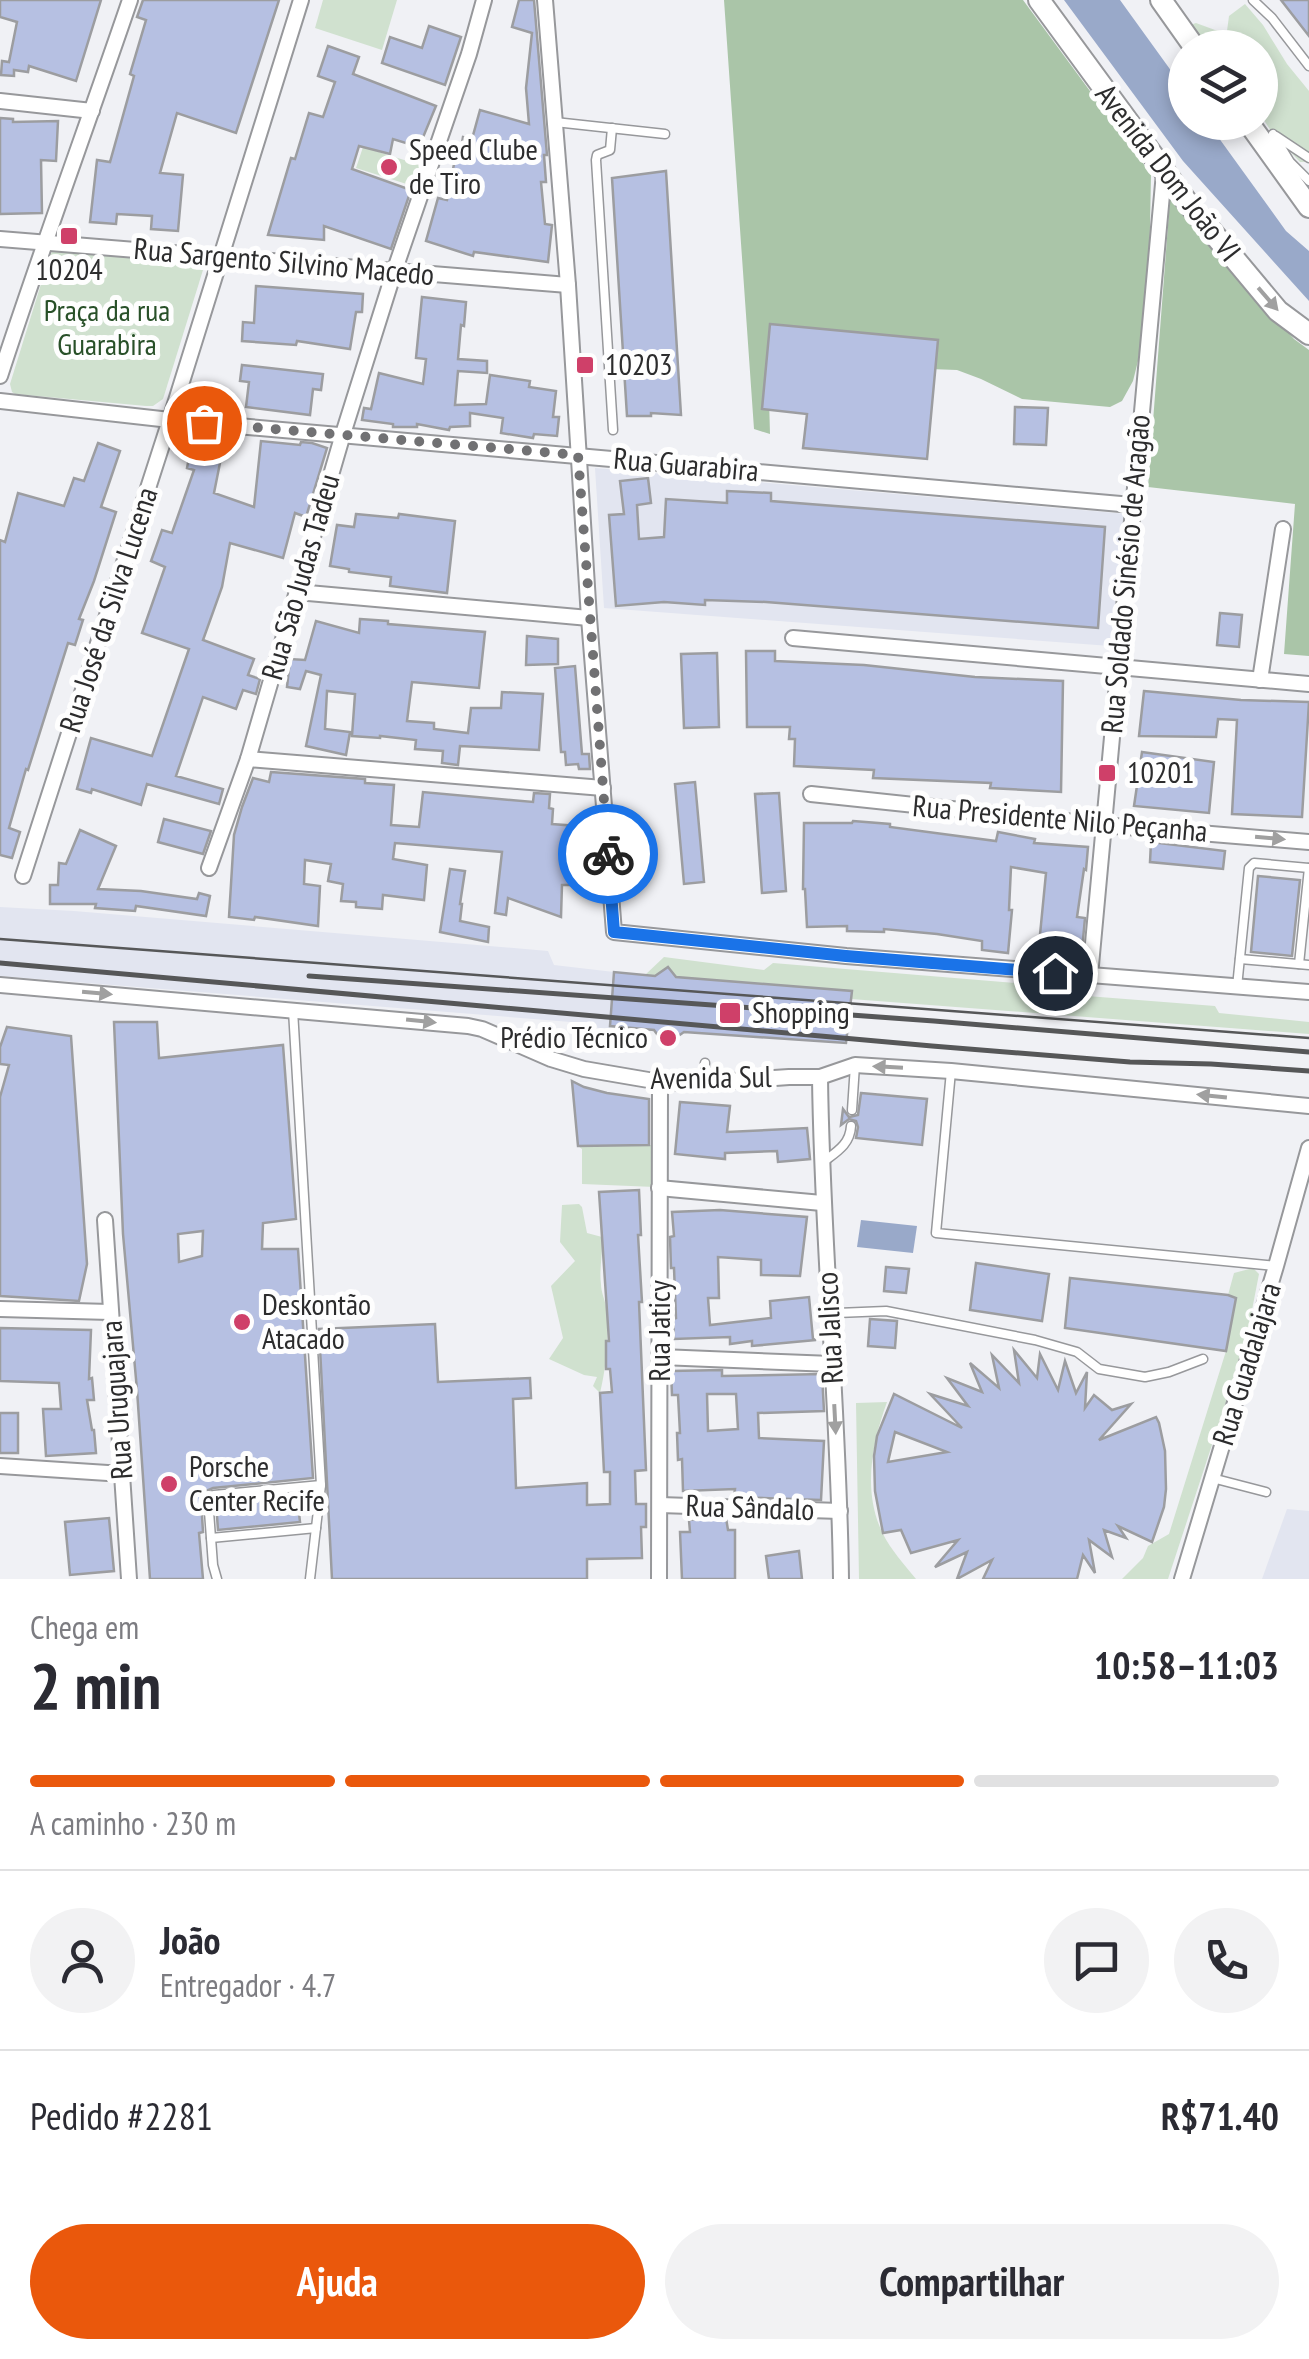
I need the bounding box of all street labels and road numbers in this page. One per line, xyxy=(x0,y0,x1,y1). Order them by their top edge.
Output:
street label: Avenida Dom João VI xyxy=(1088,76,1251,269)
street label: Rua Sargento Silvino Macedo xyxy=(132,228,436,293)
street label: Rua Soldado Sinésio de Aragão xyxy=(1091,413,1158,735)
street label: Rua Guarabira xyxy=(612,438,760,489)
street label: Rua São Judas Tadeu xyxy=(252,469,348,684)
street label: Rua José da Silva Lucena xyxy=(50,482,166,737)
street label: Rua Presidente Nilo Peçanha xyxy=(911,785,1209,850)
street label: Avenida Sul xyxy=(650,1056,772,1097)
street label: Rua Jalisco xyxy=(806,1271,851,1385)
street label: Rua Guadalajara xyxy=(1202,1277,1289,1450)
street label: Rua Jaticy xyxy=(639,1280,678,1382)
street label: Rua Uruguajara xyxy=(90,1319,141,1481)
street label: Rua Sândalo xyxy=(685,1485,815,1528)

